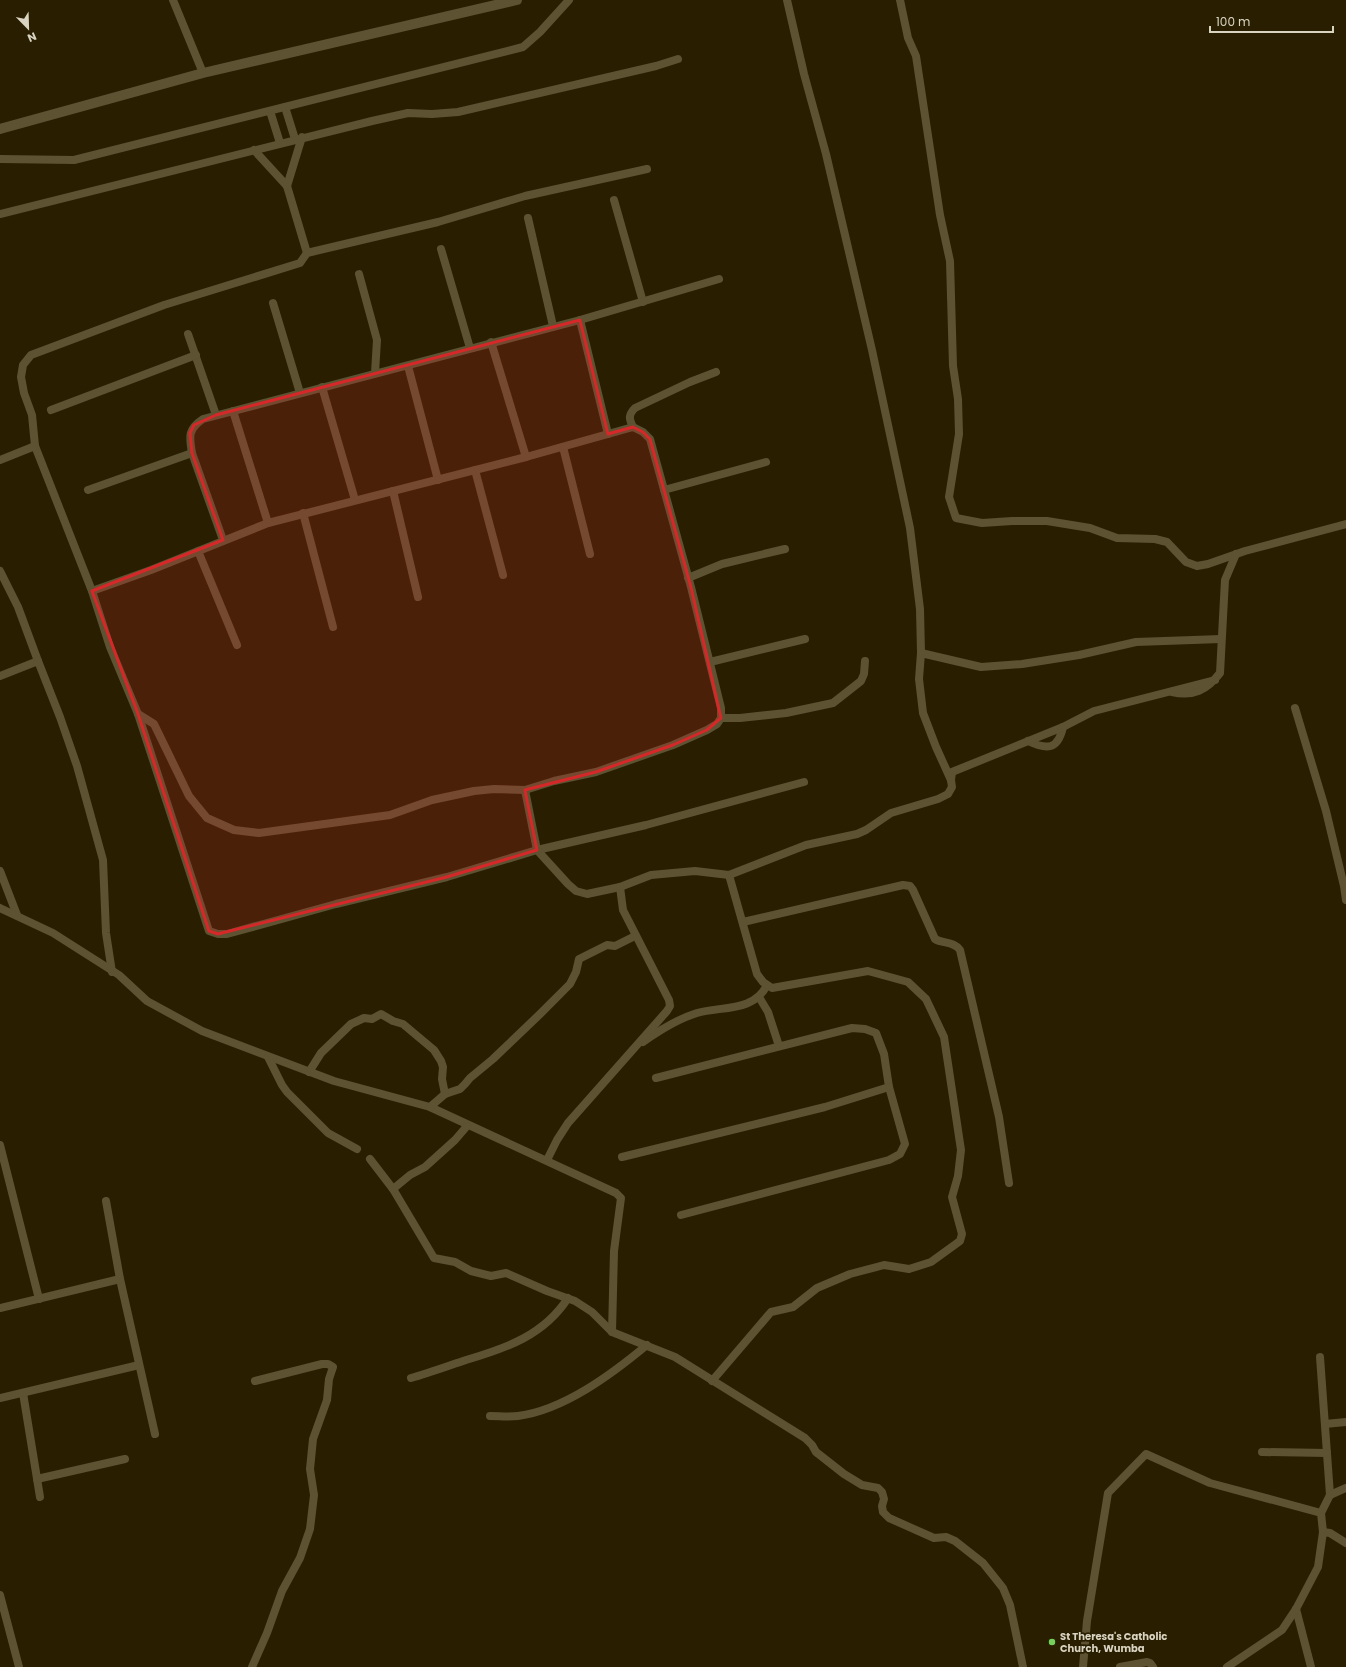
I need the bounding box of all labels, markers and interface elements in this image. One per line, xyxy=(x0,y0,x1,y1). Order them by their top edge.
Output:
north arrow xyxy=(8,8,48,48)
scale bar xyxy=(1210,8,1333,34)
text: 100 m xyxy=(1216,13,1250,30)
text: N xyxy=(25,28,39,46)
place label: St Theresa's Catholic Church, Wumba xyxy=(1060,1629,1167,1656)
marker: St Theresa's Catholic Church, Wumba xyxy=(1047,1637,1057,1647)

